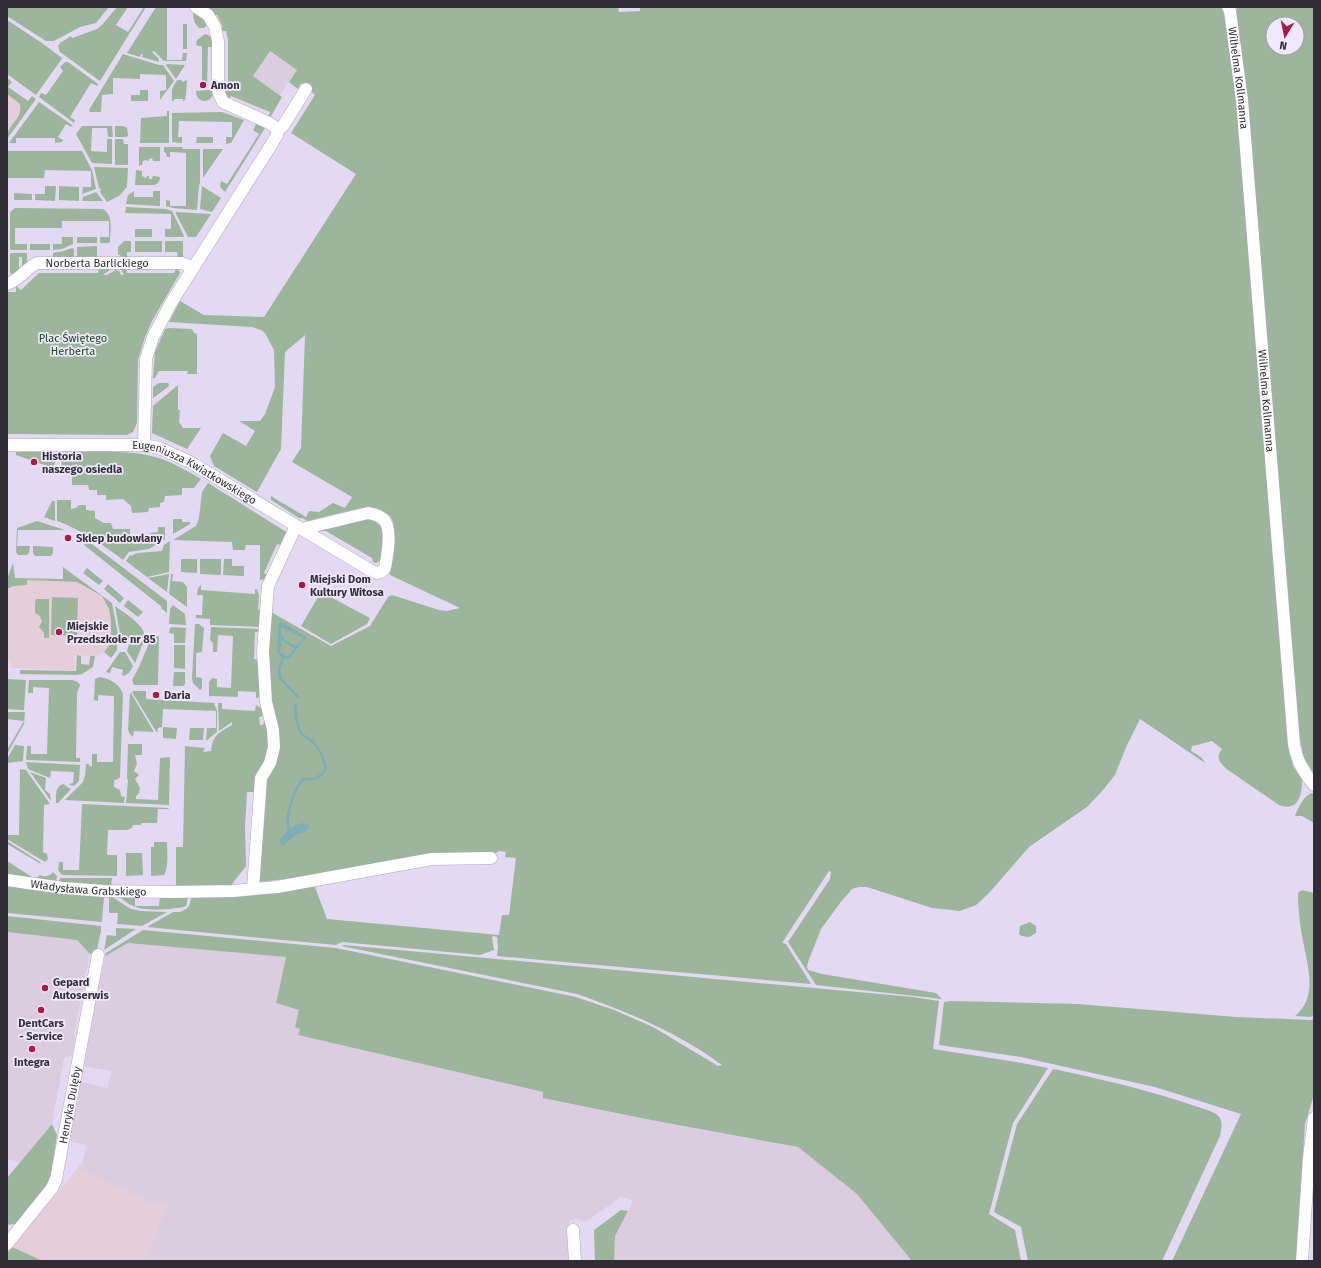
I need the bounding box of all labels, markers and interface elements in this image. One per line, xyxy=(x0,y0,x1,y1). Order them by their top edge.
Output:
north arrow xyxy=(1265,16,1305,56)
street label: Wilhelma Kollmanna xyxy=(1225,26,1250,130)
text: N xyxy=(1279,38,1288,52)
place label: Amon xyxy=(210,79,240,92)
marker: Amon xyxy=(198,80,208,90)
street label: Norberta Barlickiego xyxy=(46,257,149,270)
park label: Plac Świętego Herberta xyxy=(39,331,107,358)
street label: Wilhelma Kollmanna xyxy=(1255,349,1276,453)
street label: Eugeniusza Kwiatkowskiego xyxy=(132,439,259,507)
place label: Historia naszego osiedla xyxy=(42,450,122,476)
marker: Historia naszego osiedla xyxy=(29,457,39,467)
place label: Sklep budowlany xyxy=(76,532,162,545)
marker: Sklep budowlany xyxy=(63,533,73,543)
place label: Miejski Dom Kultury Witosa xyxy=(310,573,384,599)
marker: Miejski Dom Kultury Witosa xyxy=(297,580,307,590)
place label: Miejskie Przedszkole nr 85 xyxy=(67,620,156,646)
marker: Miejskie Przedszkole nr 85 xyxy=(54,627,64,637)
place label: Daria xyxy=(164,689,191,702)
marker: Daria xyxy=(151,690,161,700)
street label: Władysława Grabskiego xyxy=(30,877,147,899)
place label: Gepard Autoserwis xyxy=(52,976,109,1002)
marker: Gepard Autoserwis xyxy=(40,983,50,993)
marker: DentCars - Service xyxy=(36,1005,46,1015)
place label: DentCars - Service xyxy=(18,1017,65,1043)
marker: Integra xyxy=(27,1044,37,1054)
place label: Integra xyxy=(14,1056,50,1069)
street label: Henryka Dulęby xyxy=(57,1065,84,1145)

